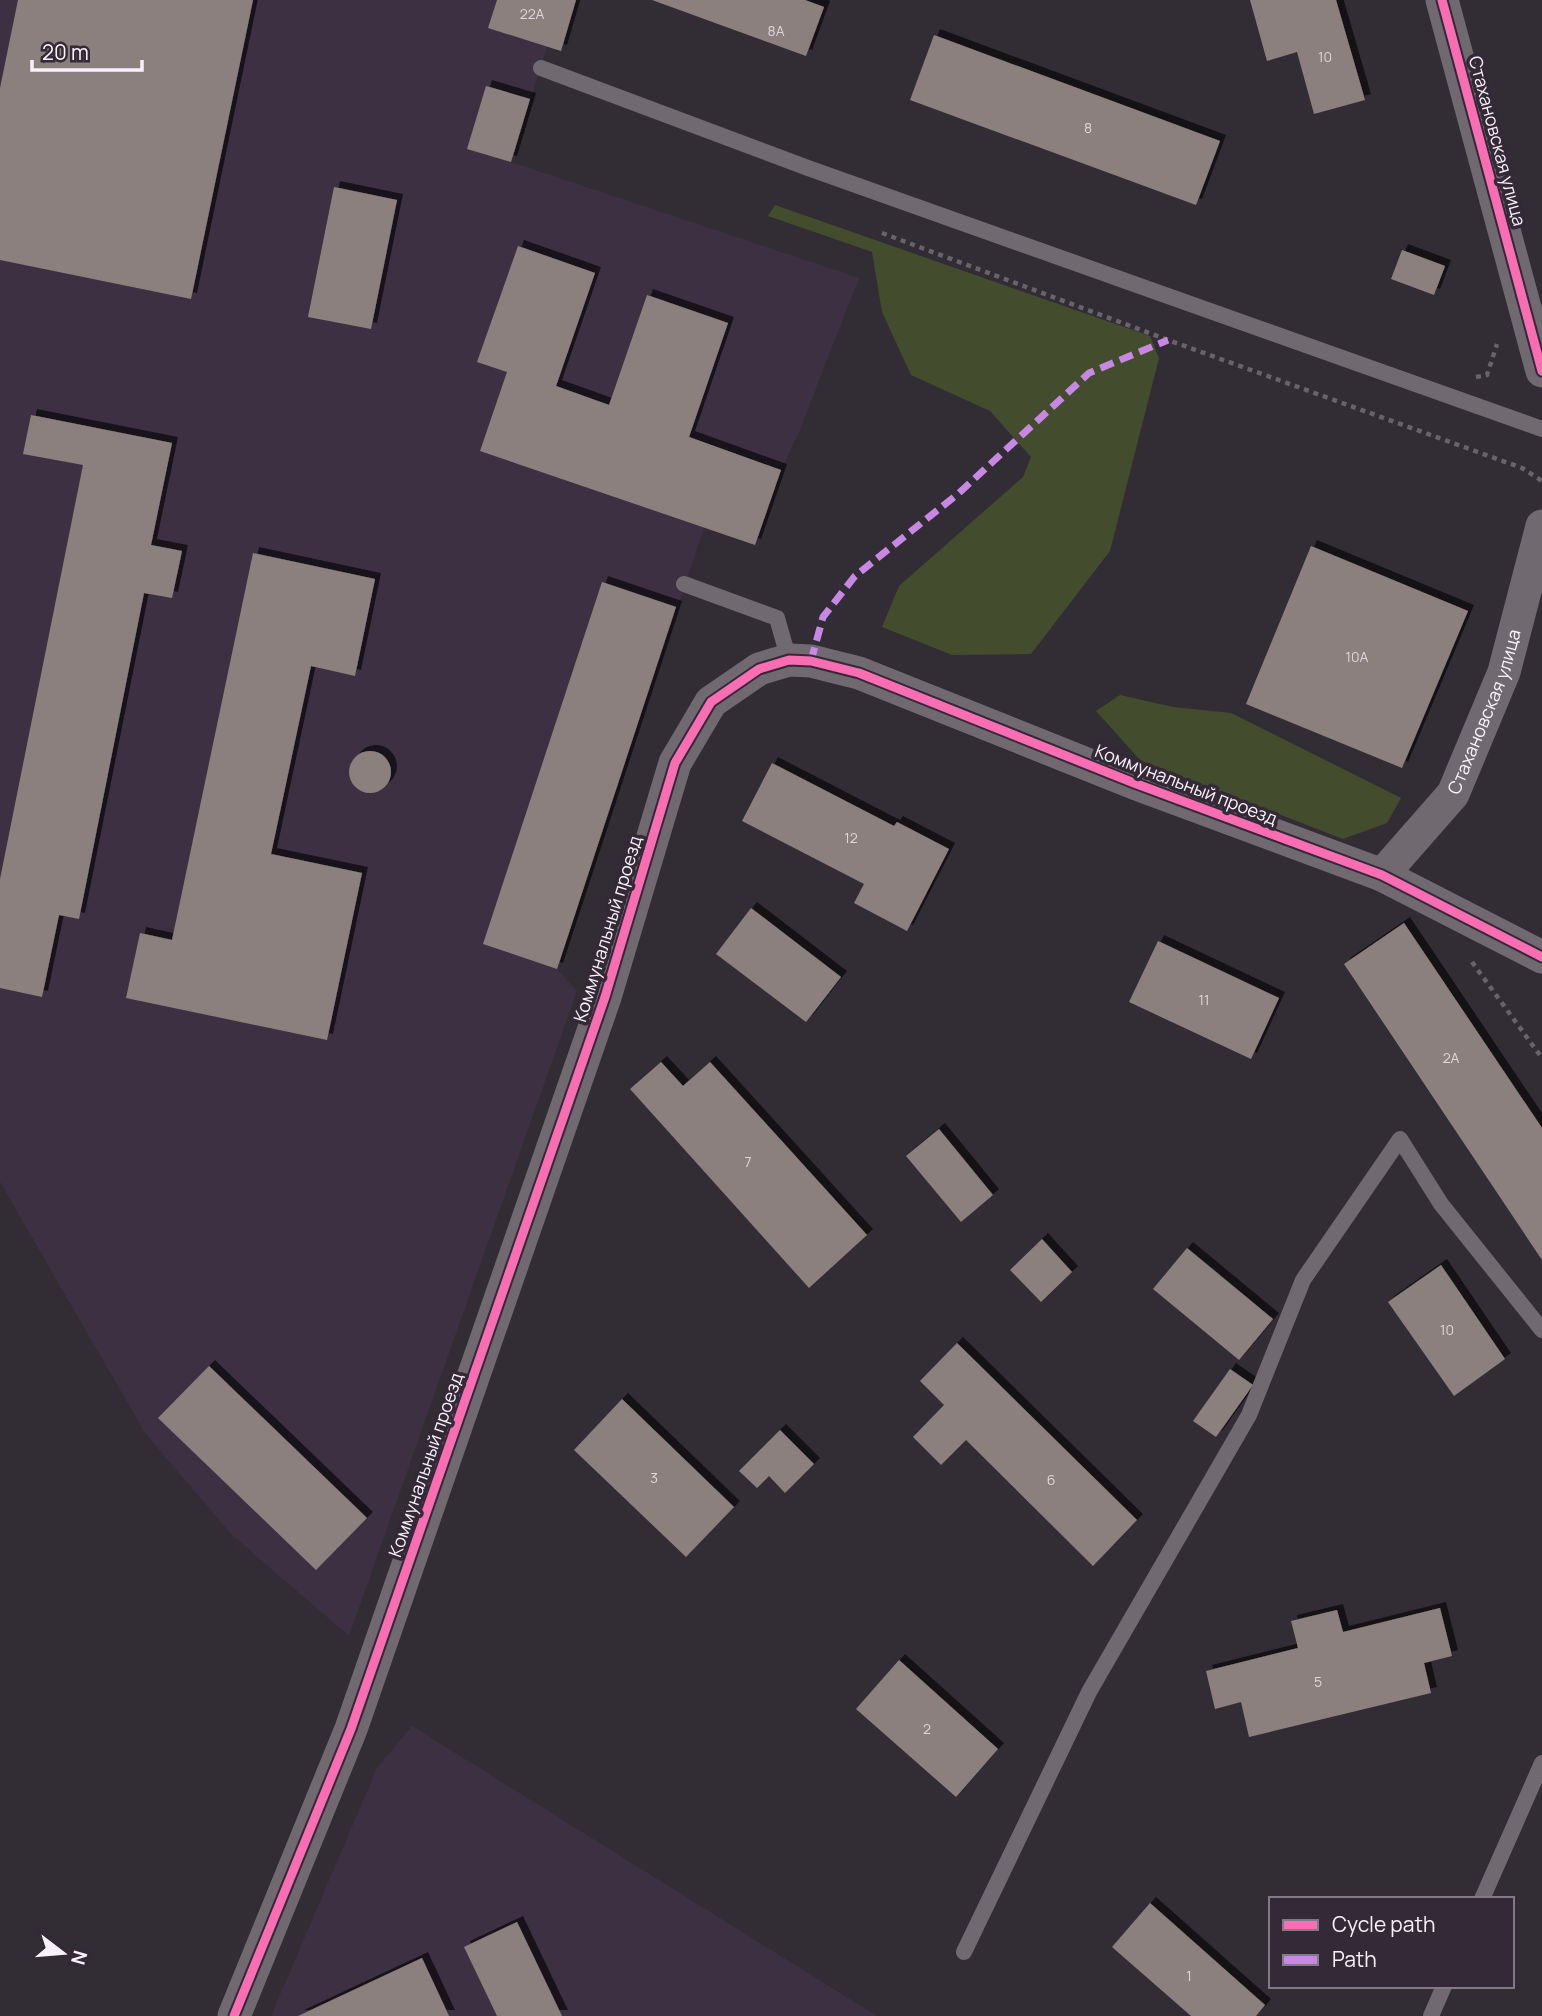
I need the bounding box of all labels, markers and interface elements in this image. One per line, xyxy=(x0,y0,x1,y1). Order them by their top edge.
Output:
house number: 22А xyxy=(520,4,544,23)
house number: 8А xyxy=(768,21,785,40)
scale bar xyxy=(32,28,142,72)
text: 20 m xyxy=(42,38,89,66)
house number: 10 xyxy=(1318,47,1332,66)
street label: Стахановская улица xyxy=(1464,53,1532,228)
house number: 8 xyxy=(1084,118,1092,137)
street label: Стахановская улица xyxy=(1441,627,1526,798)
house number: 10А xyxy=(1346,647,1369,666)
street label: Коммунальный проезд xyxy=(1092,738,1281,830)
house number: 12 xyxy=(844,828,858,847)
street label: Коммунальный проезд xyxy=(567,832,647,1025)
house number: 11 xyxy=(1199,990,1209,1009)
house number: 2А xyxy=(1443,1048,1459,1067)
house number: 7 xyxy=(744,1152,752,1171)
house number: 10 xyxy=(1440,1320,1454,1339)
street label: Коммунальный проезд xyxy=(382,1369,468,1560)
house number: 3 xyxy=(650,1468,658,1487)
house number: 6 xyxy=(1047,1470,1055,1489)
house number: 5 xyxy=(1314,1672,1322,1691)
house number: 2 xyxy=(923,1719,931,1738)
legend xyxy=(1269,1897,1514,1988)
text: Cycle path xyxy=(1332,1910,1435,1938)
north arrow xyxy=(28,1918,98,1988)
text: Path xyxy=(1332,1945,1377,1973)
text: N xyxy=(65,1948,94,1968)
house number: 1 xyxy=(1186,1966,1192,1985)

